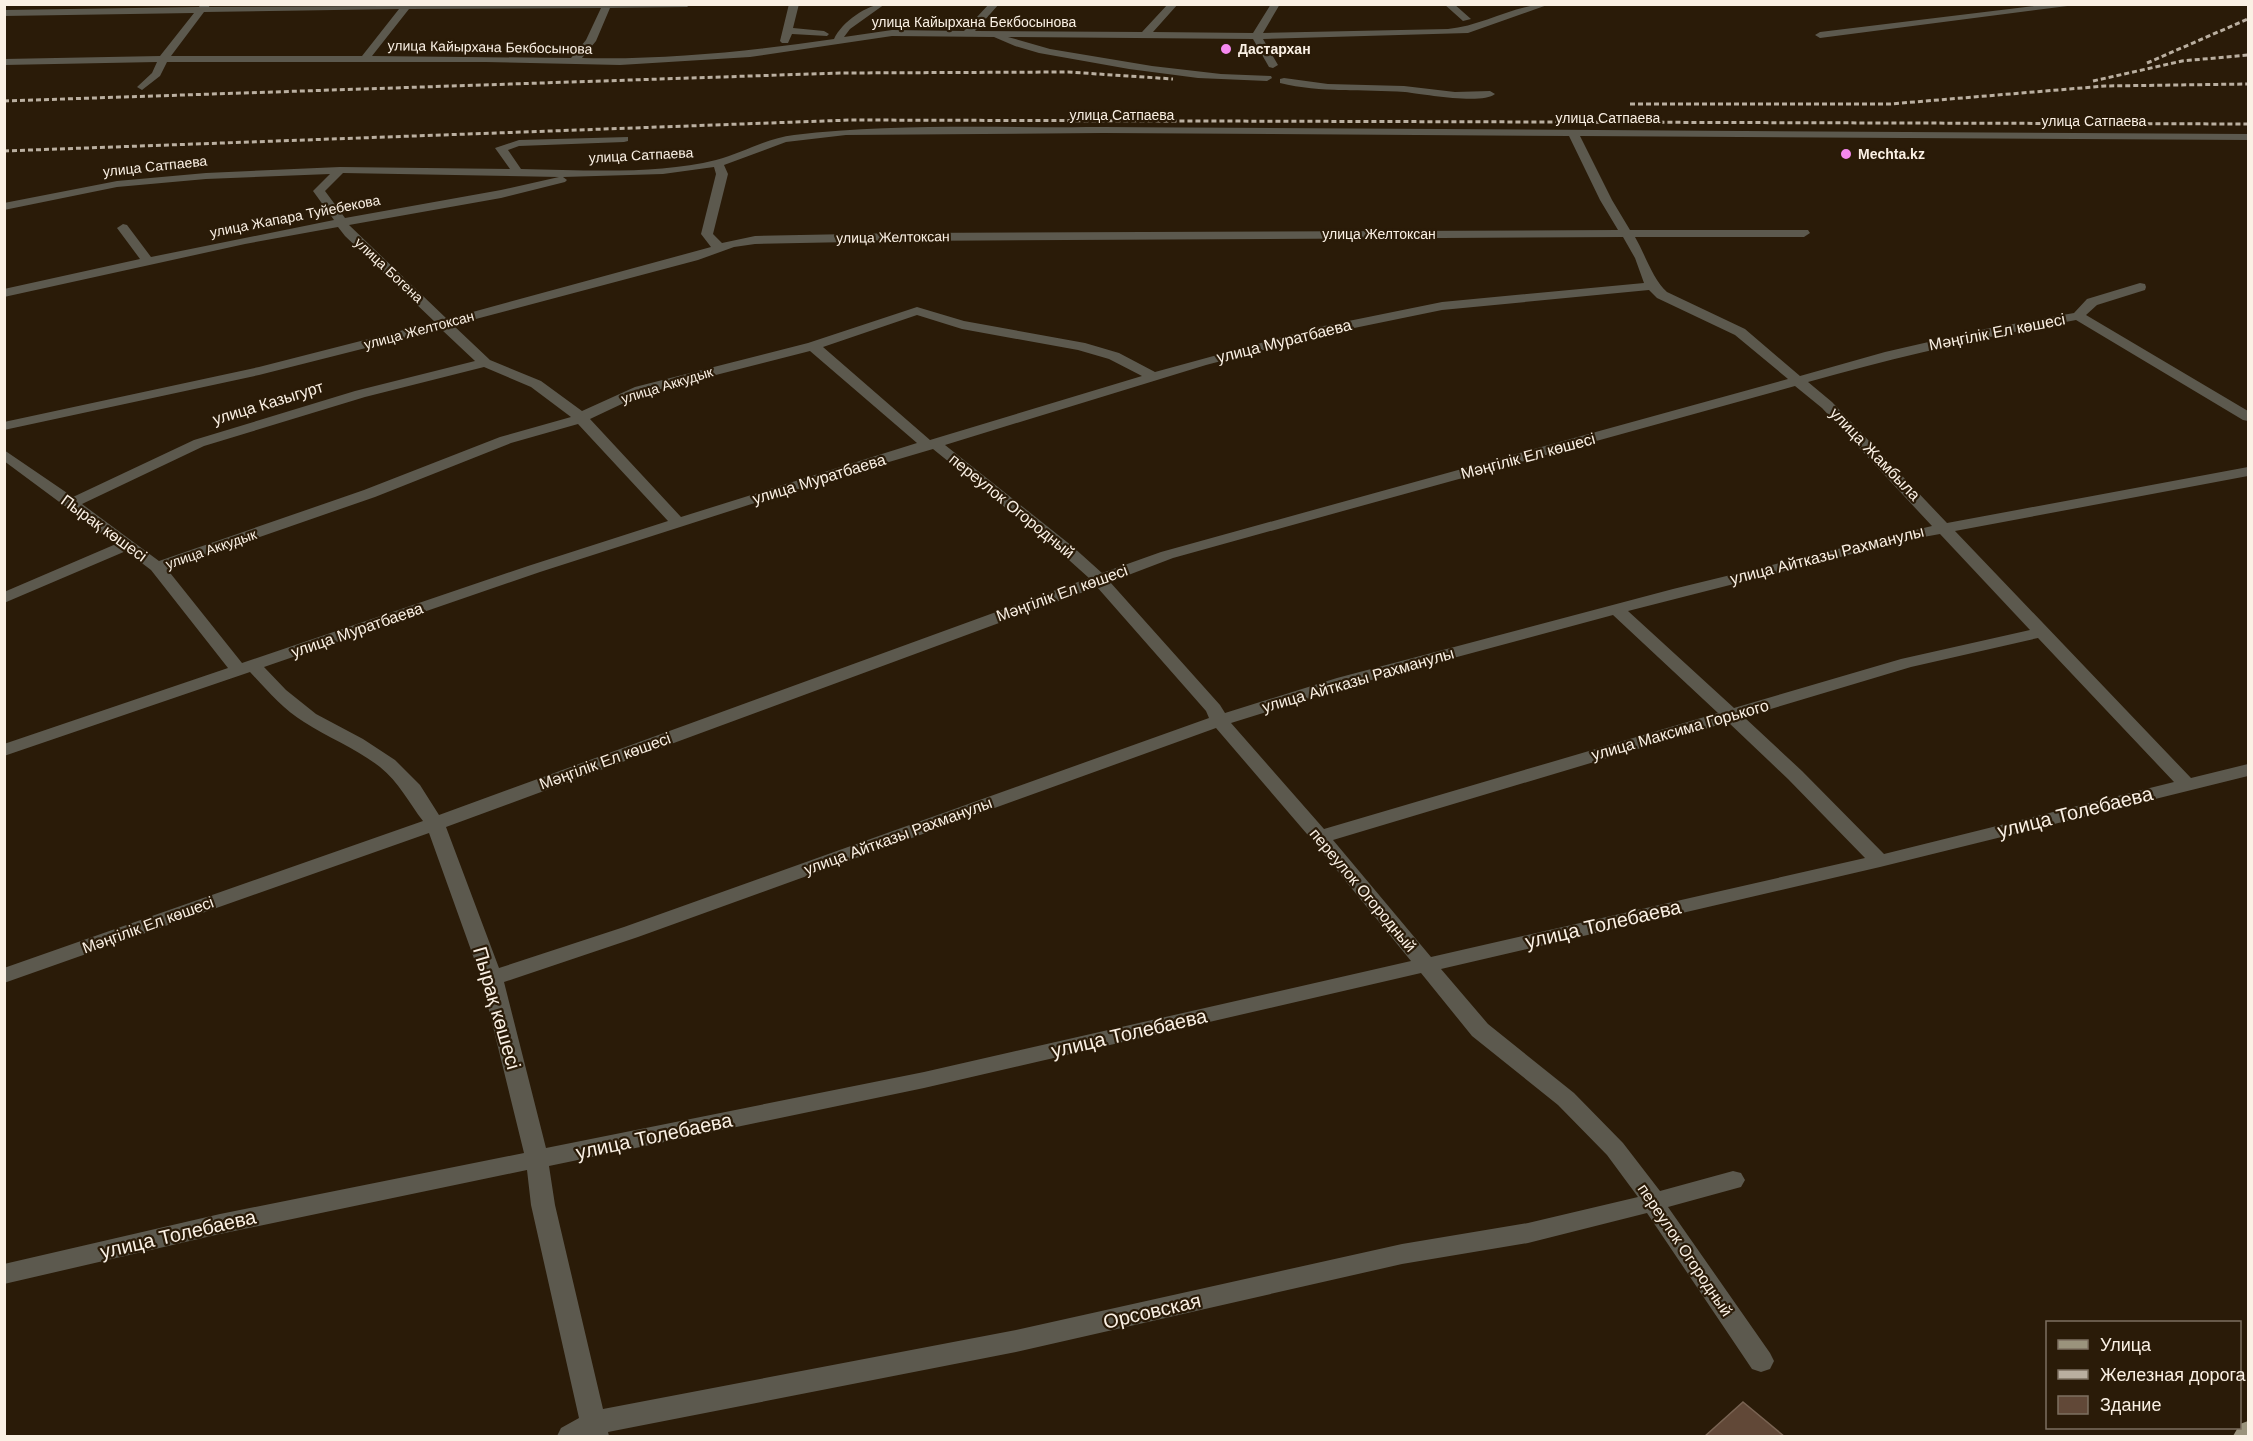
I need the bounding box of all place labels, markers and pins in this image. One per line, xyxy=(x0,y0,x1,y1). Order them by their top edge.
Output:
place label: Дастархан xyxy=(1238,41,1311,57)
marker: Дастархан xyxy=(1219,42,1233,56)
place label: Mechta.kz xyxy=(1858,146,1925,162)
marker: Mechta.kz xyxy=(1839,147,1853,161)

